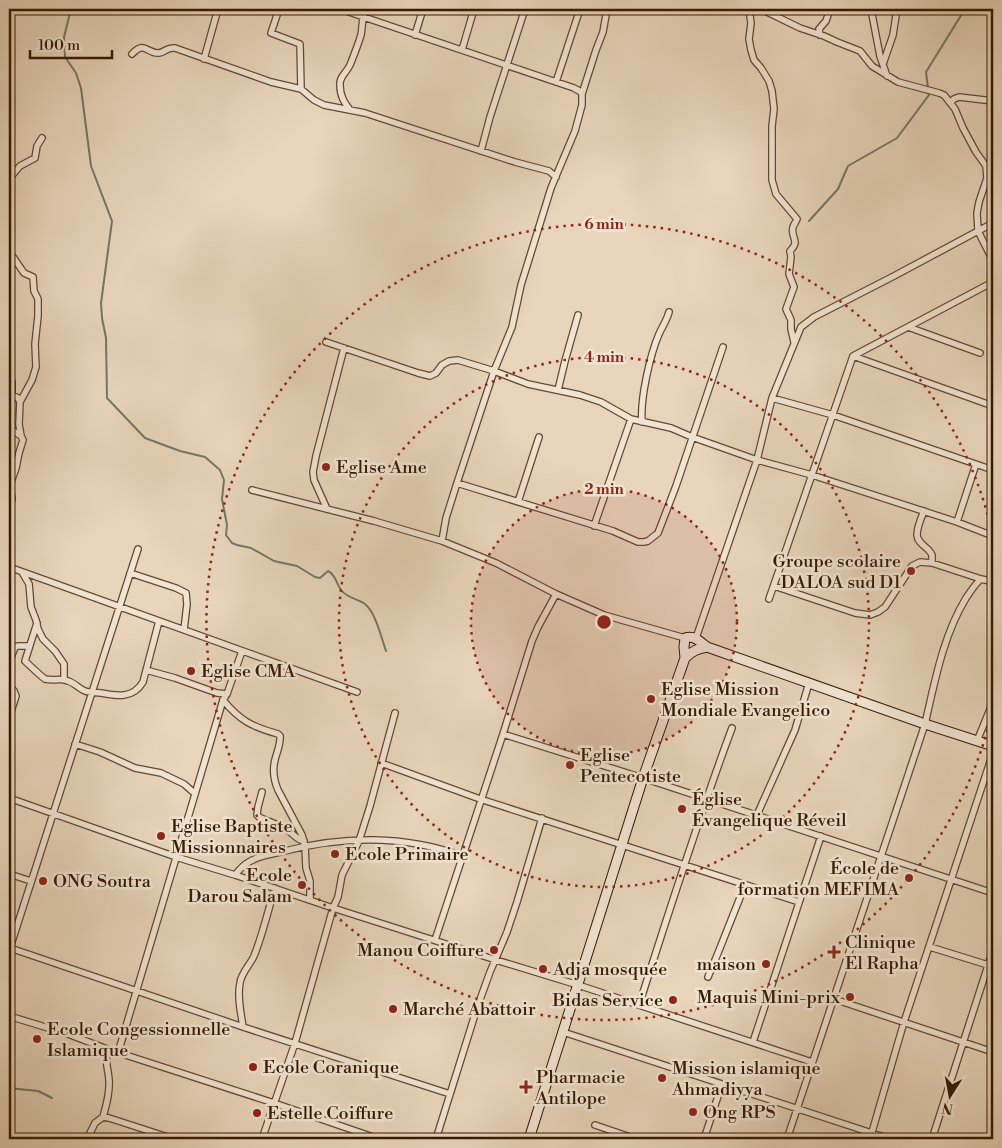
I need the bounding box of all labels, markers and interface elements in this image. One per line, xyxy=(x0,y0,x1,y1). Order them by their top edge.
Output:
scale bar xyxy=(30,28,112,60)
text: 100 m xyxy=(38,36,80,55)
text: 6 min xyxy=(584,215,625,234)
text: 4 min xyxy=(584,348,625,367)
place label: Eglise Ame xyxy=(336,456,427,479)
marker: Eglise Ame xyxy=(320,461,332,473)
text: 2 min xyxy=(584,480,624,499)
place label: Groupe scolaire DALOA sud D1 xyxy=(772,550,901,594)
marker: Groupe scolaire DALOA sud D1 xyxy=(905,565,917,577)
centre of rings xyxy=(595,613,613,631)
place label: Eglise CMA xyxy=(201,660,296,683)
marker: Eglise CMA xyxy=(185,665,197,677)
place label: Eglise Mission Mondiale Evangelico xyxy=(661,678,830,722)
marker: Eglise Mission Mondiale Evangelico xyxy=(645,693,657,705)
place label: Eglise Pentecotiste xyxy=(580,744,681,788)
marker: Eglise Pentecotiste xyxy=(564,759,576,771)
place label: Église Évangelique Réveil xyxy=(692,788,847,832)
marker: Église Évangelique Réveil xyxy=(676,803,688,815)
place label: Eglise Baptiste Missionnaires xyxy=(171,815,293,859)
marker: Eglise Baptiste Missionnaires xyxy=(155,830,167,842)
place label: Ecole Primaire xyxy=(345,843,469,866)
marker: Ecole Primaire xyxy=(329,848,341,860)
place label: École de formation MEFIMA xyxy=(738,857,900,901)
place label: Ecole Darou Salam xyxy=(188,864,292,908)
place label: ONG Soutra xyxy=(53,870,152,893)
marker: École de formation MEFIMA xyxy=(903,872,915,884)
marker: ONG Soutra xyxy=(37,875,49,887)
marker: Ecole Darou Salam xyxy=(296,879,308,891)
place label: Clinique El Rapha xyxy=(845,931,920,975)
place label: Manou Coiffure xyxy=(357,939,484,962)
marker: Manou Coiffure xyxy=(488,944,500,956)
marker: Clinique El Rapha xyxy=(827,945,841,959)
place label: maison xyxy=(696,953,756,976)
place label: Adja mosquée xyxy=(552,958,667,981)
marker: maison xyxy=(760,958,772,970)
marker: Adja mosquée xyxy=(537,963,549,975)
place label: Maquis Mini-prix xyxy=(697,986,841,1009)
place label: Bidas Service xyxy=(551,989,663,1012)
marker: Maquis Mini-prix xyxy=(844,991,856,1003)
marker: Bidas Service xyxy=(667,994,679,1006)
place label: Marché Abattoir xyxy=(403,998,536,1021)
marker: Marché Abattoir xyxy=(387,1003,399,1015)
place label: Ecole Congessionnelle Islamique xyxy=(47,1018,230,1062)
marker: Ecole Congessionnelle Islamique xyxy=(31,1033,43,1045)
place label: Ecole Coranique xyxy=(263,1056,399,1079)
place label: Mission islamique Ahmadiyya xyxy=(671,1057,821,1101)
marker: Ecole Coranique xyxy=(247,1061,259,1073)
place label: Pharmacie Antilope xyxy=(535,1066,625,1110)
north arrow xyxy=(924,1070,974,1120)
marker: Mission islamique Ahmadiyya xyxy=(656,1072,668,1084)
marker: Pharmacie Antilope xyxy=(520,1081,532,1093)
text: N xyxy=(941,1098,955,1118)
place label: Ong RPS xyxy=(703,1101,776,1124)
place label: Estelle Coiffure xyxy=(267,1102,393,1125)
marker: Ong RPS xyxy=(687,1106,699,1118)
marker: Estelle Coiffure xyxy=(251,1107,263,1119)

